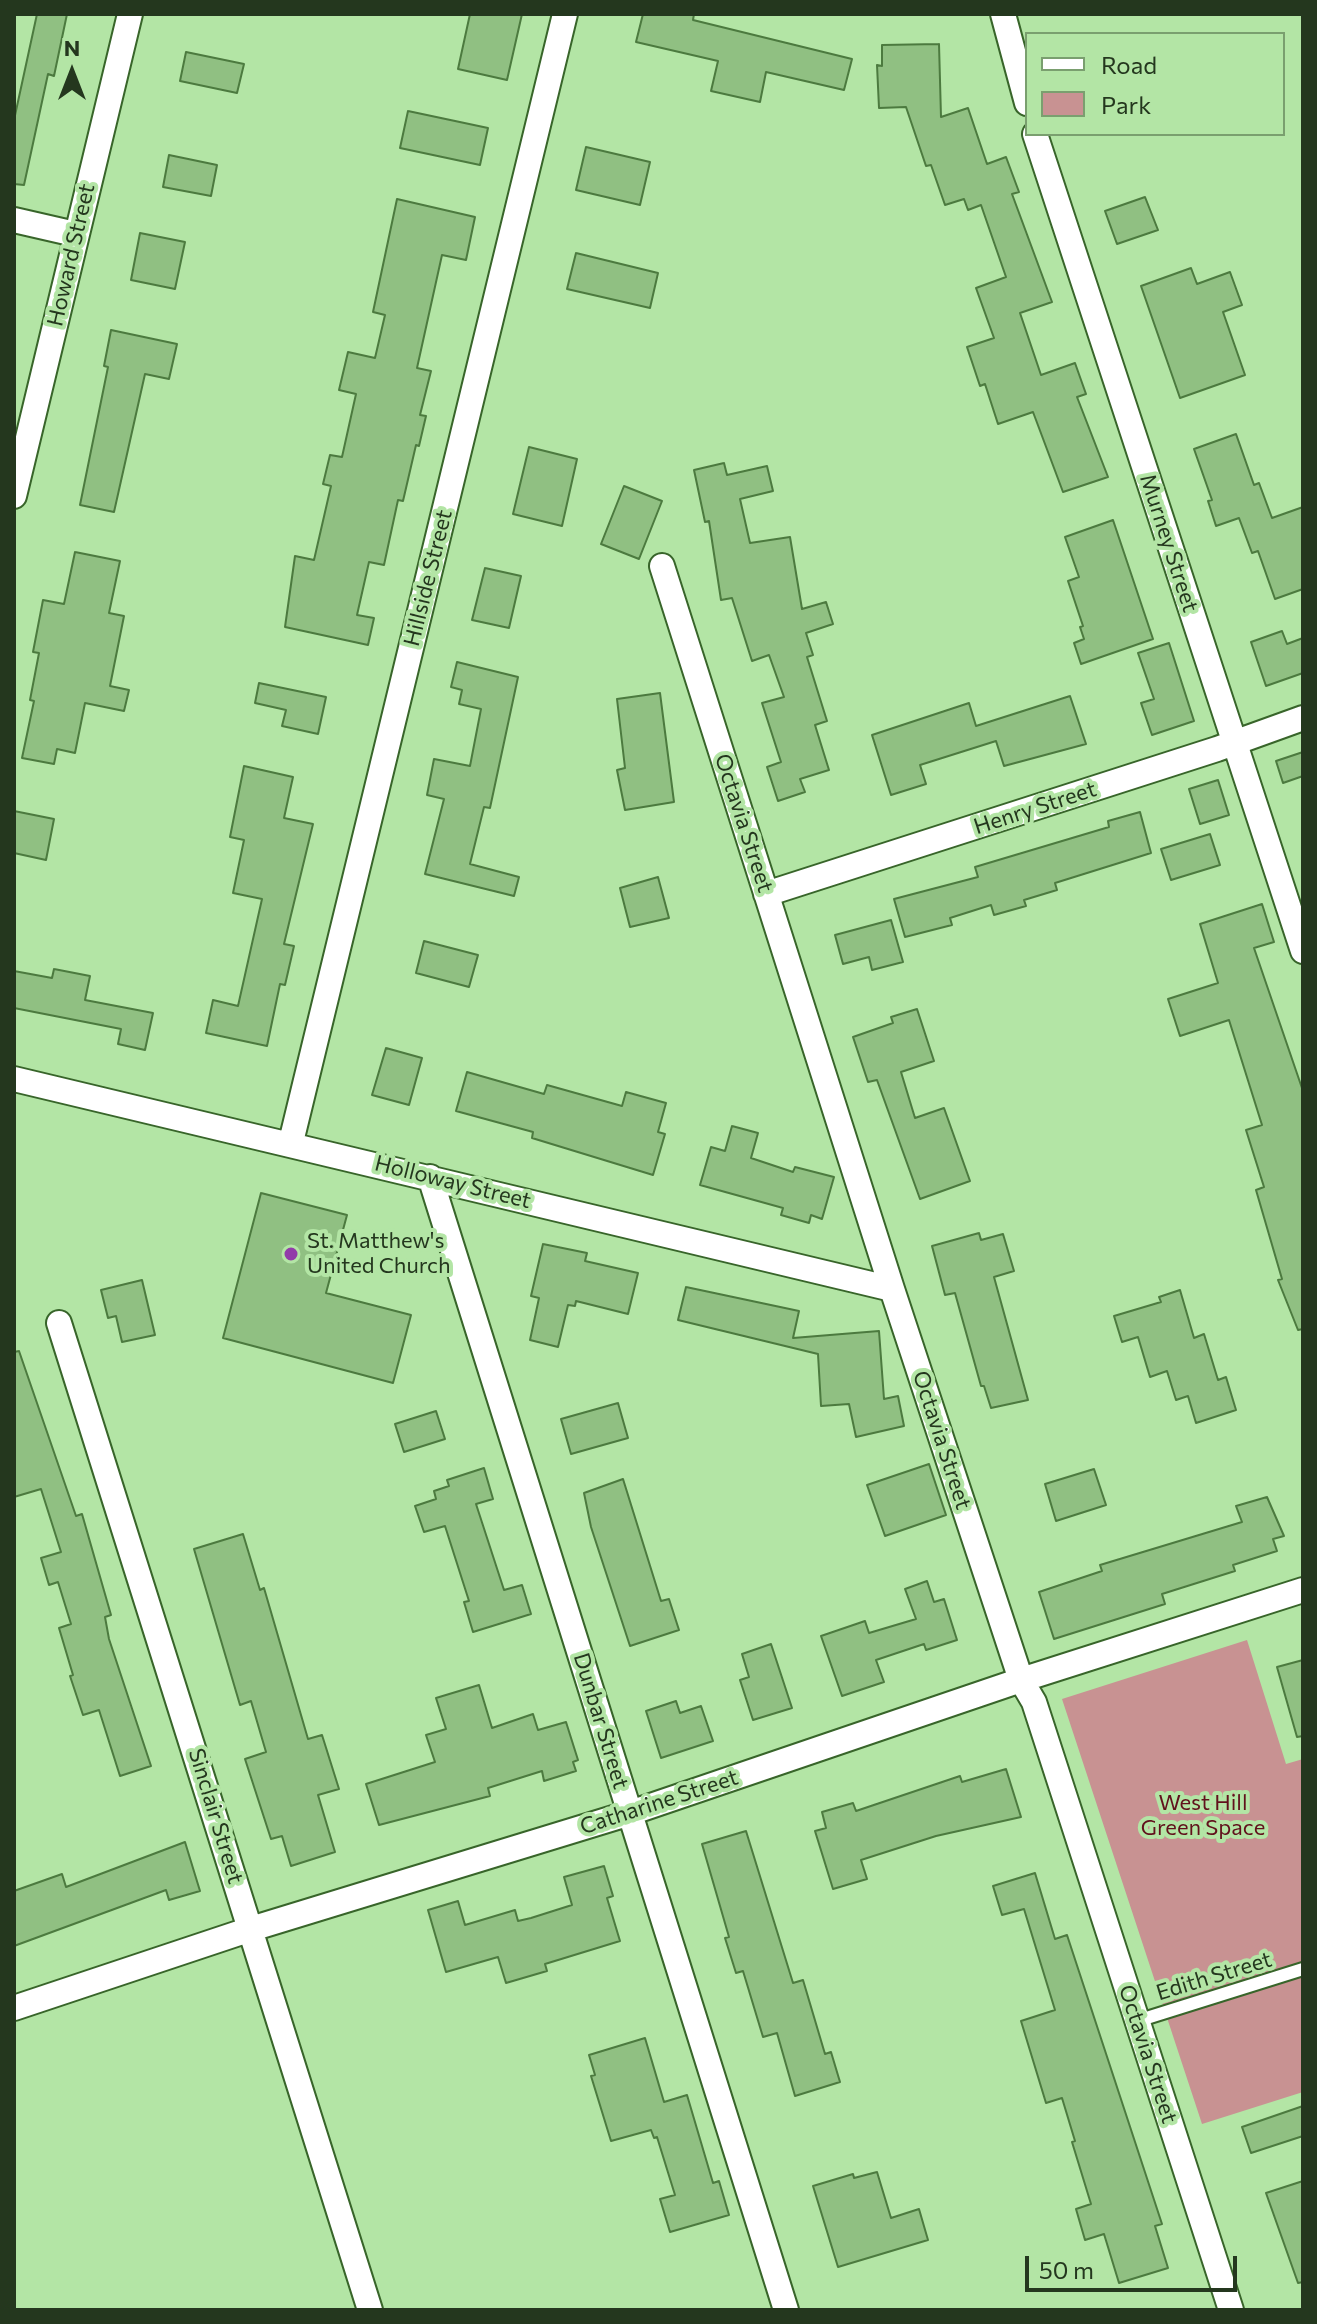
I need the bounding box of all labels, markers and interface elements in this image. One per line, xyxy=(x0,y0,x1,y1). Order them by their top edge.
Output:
north arrow xyxy=(32,32,112,112)
legend xyxy=(1025,32,1285,136)
text: N xyxy=(64,34,80,61)
text: Road xyxy=(1101,50,1157,79)
text: Park xyxy=(1101,90,1151,119)
street label: Howard Street xyxy=(42,181,100,329)
street label: Murney Street xyxy=(1134,471,1204,615)
street label: Hillside Street xyxy=(398,507,458,649)
street label: Octavia Street xyxy=(709,750,779,896)
street label: Henry Street xyxy=(970,776,1100,840)
street label: Holloway Street xyxy=(372,1150,534,1214)
place label: St. Matthew's United Church xyxy=(307,1228,451,1280)
marker: St. Matthew's United Church xyxy=(282,1245,300,1263)
street label: Octavia Street xyxy=(907,1367,977,1513)
street label: Dunbar Street xyxy=(568,1650,634,1792)
street label: Sinclair Street xyxy=(183,1745,249,1887)
street label: Catharine Street xyxy=(577,1764,741,1840)
park label: West Hill Green Space xyxy=(1141,1790,1265,1842)
street label: Edith Street xyxy=(1153,1946,1275,2006)
street label: Octavia Street xyxy=(1113,1981,1183,2127)
scale bar xyxy=(1029,2240,1241,2290)
text: 50 m xyxy=(1039,2255,1094,2284)

